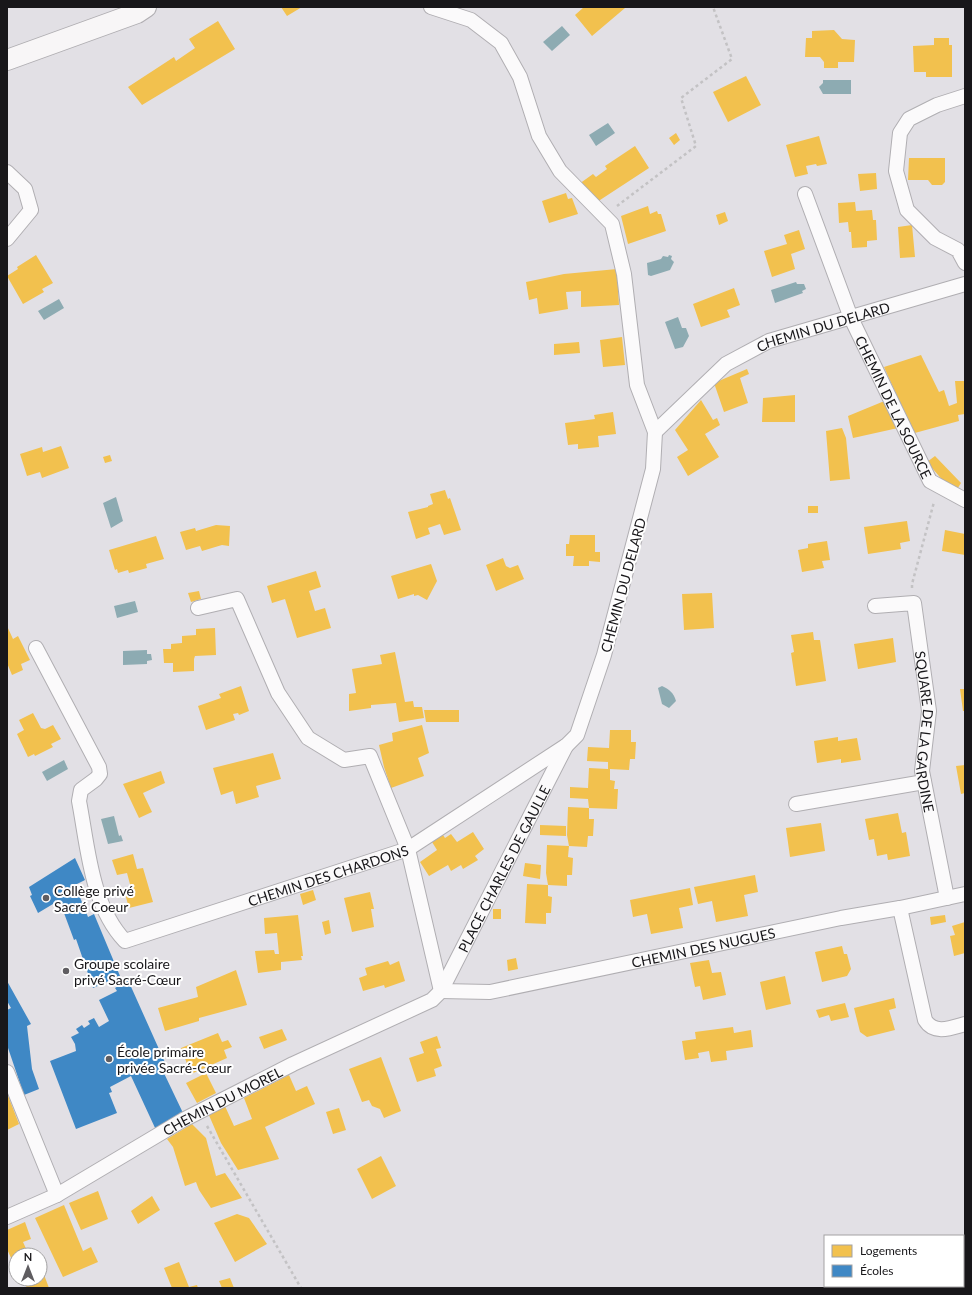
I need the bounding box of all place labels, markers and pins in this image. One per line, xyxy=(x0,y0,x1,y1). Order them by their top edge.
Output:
place label: Collège privé Sacré Coeur xyxy=(54,882,134,915)
marker: Collège privé Sacré Coeur xyxy=(41,893,51,903)
place label: Groupe scolaire privé Sacré-Cœur xyxy=(74,955,181,988)
marker: Groupe scolaire privé Sacré-Cœur xyxy=(61,966,71,976)
place label: École primaire privée Sacré-Cœur xyxy=(117,1043,232,1076)
marker: École primaire privée Sacré-Cœur xyxy=(104,1054,114,1064)

